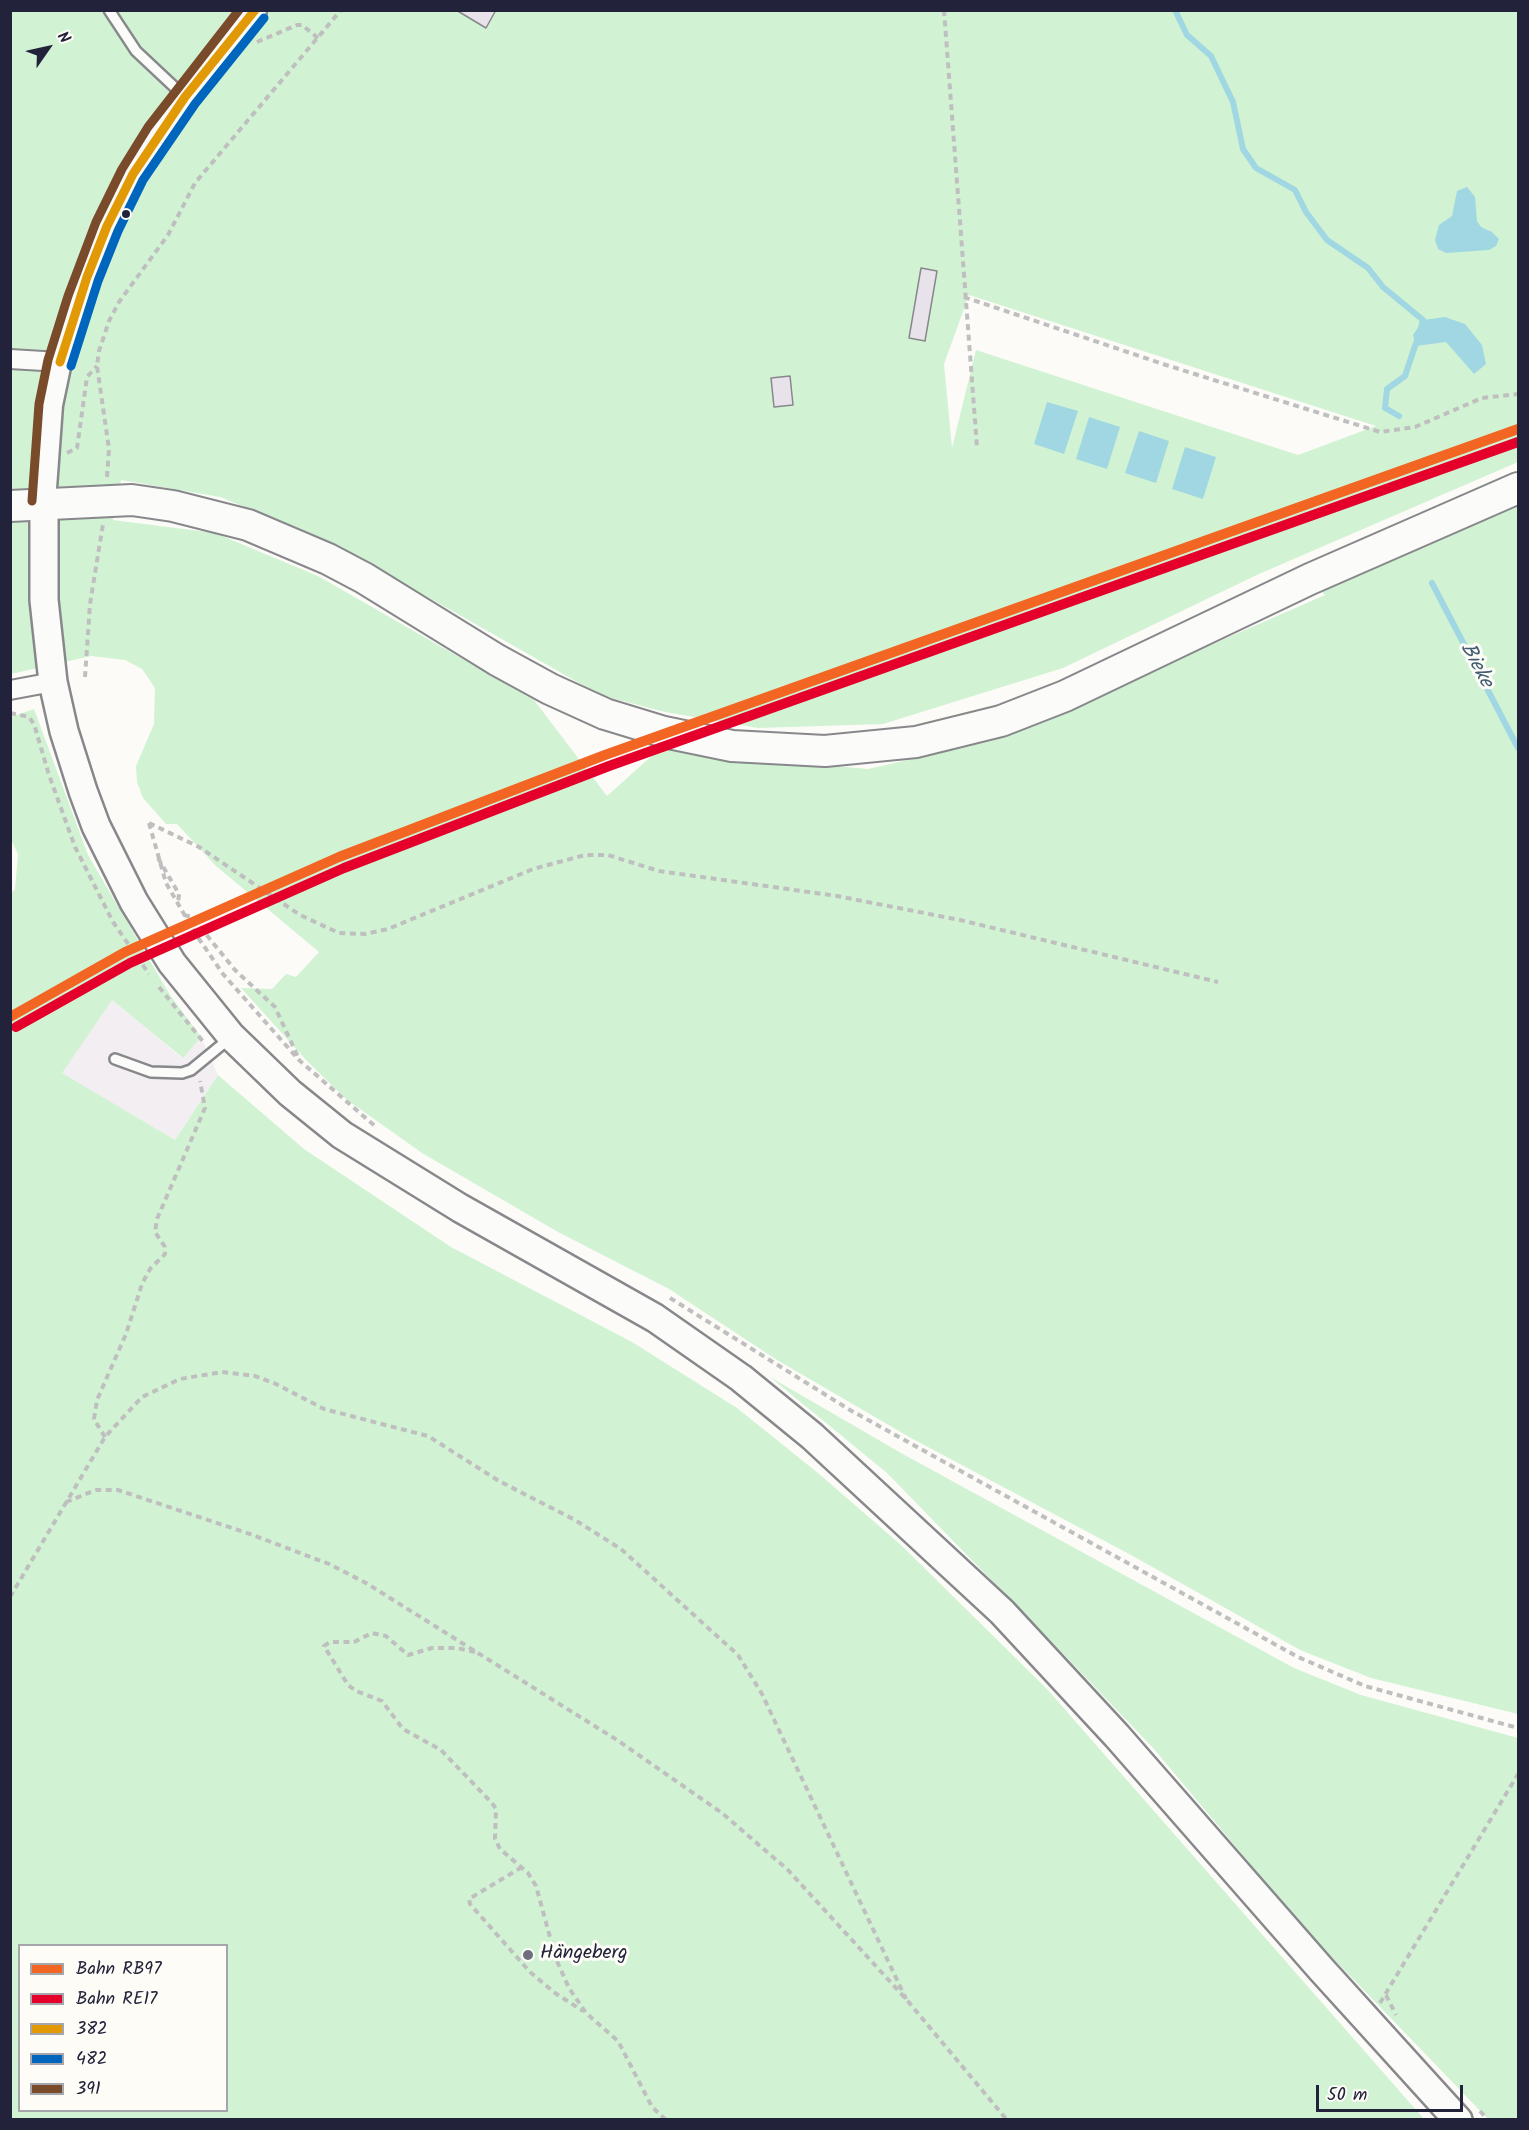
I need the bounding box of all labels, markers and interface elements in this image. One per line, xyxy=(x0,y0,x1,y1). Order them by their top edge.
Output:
north arrow xyxy=(18,18,78,78)
text: N xyxy=(50,26,77,49)
unlabelled marker xyxy=(120,208,132,220)
water label: Bieke xyxy=(1453,639,1497,693)
place label: Hängeberg xyxy=(540,1943,628,1967)
legend xyxy=(18,1944,228,2112)
marker: Hängeberg xyxy=(521,1948,535,1962)
text: Bahn RB97 xyxy=(76,1955,161,1984)
text: Bahn RE17 xyxy=(76,1985,157,2014)
text: 382 xyxy=(76,2015,108,2044)
text: 482 xyxy=(76,2045,107,2074)
scale bar xyxy=(1319,2073,1466,2111)
text: 391 xyxy=(76,2075,101,2104)
text: 50 m xyxy=(1327,2081,1367,2110)

